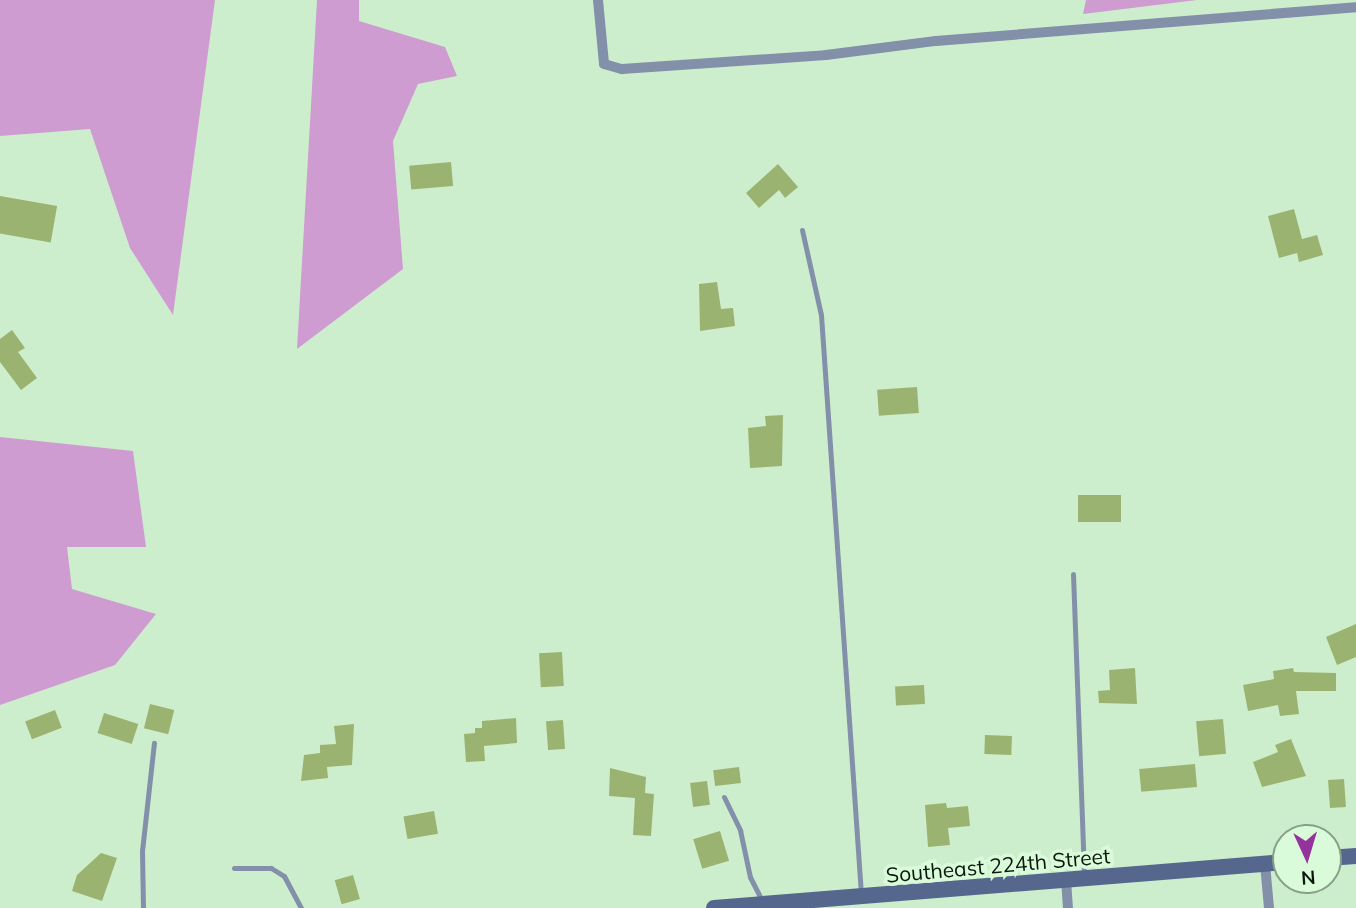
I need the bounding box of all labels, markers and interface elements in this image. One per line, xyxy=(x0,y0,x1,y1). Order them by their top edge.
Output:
north arrow xyxy=(1272,824,1342,894)
street label: Southeast 224th Street xyxy=(885,843,1111,887)
text: N xyxy=(1300,865,1316,890)

